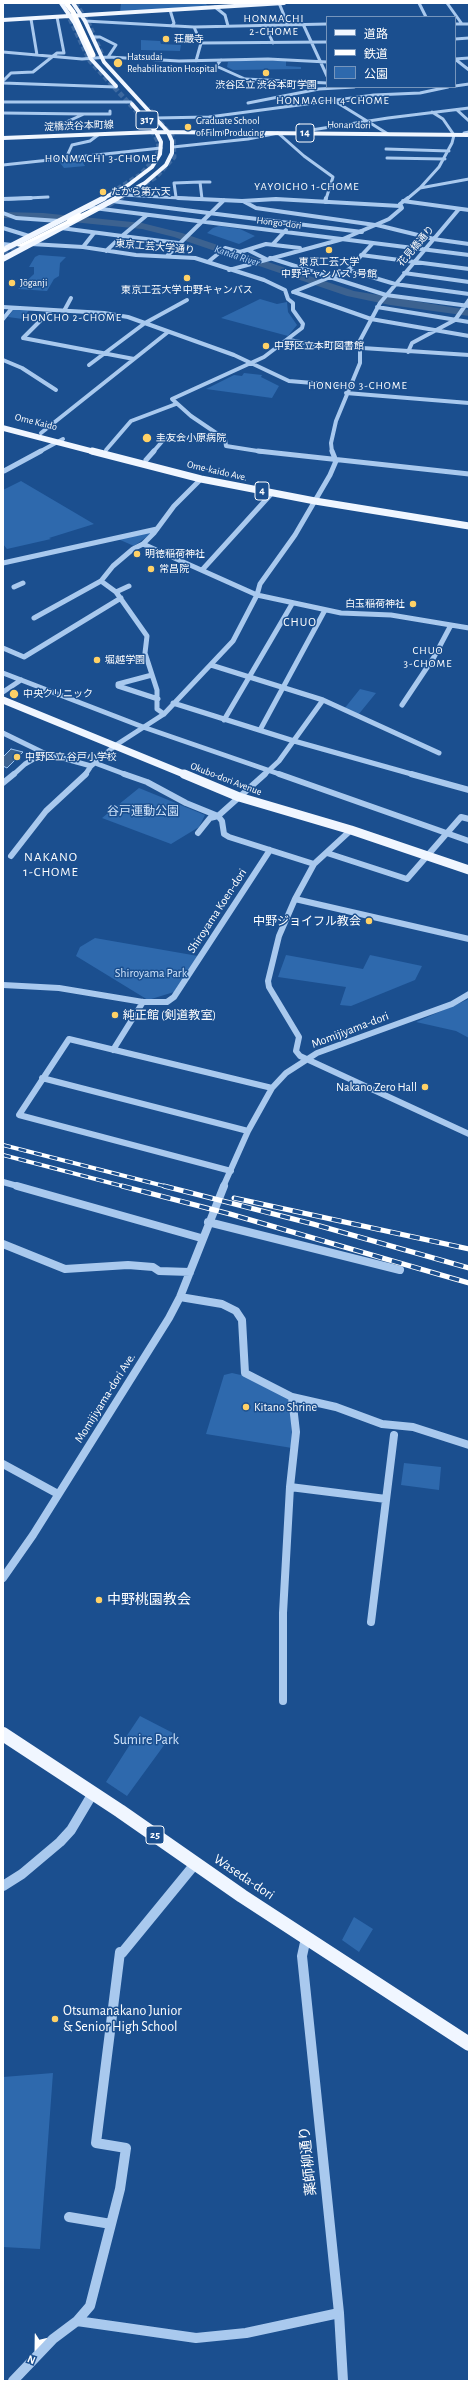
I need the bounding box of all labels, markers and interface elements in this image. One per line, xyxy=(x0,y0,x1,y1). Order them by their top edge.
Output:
district label: HONMACHI 2-CHOME xyxy=(244,12,304,38)
legend xyxy=(326,16,456,88)
text: 道路 xyxy=(364,28,388,40)
place label: 荘嚴寺 xyxy=(174,33,204,45)
marker: 荘嚴寺 xyxy=(161,34,171,44)
text: 鉄道 xyxy=(364,48,388,60)
place label: Hatsudai Rehabilitation Hospital xyxy=(127,51,217,74)
marker: Hatsudai Rehabilitation Hospital xyxy=(112,57,124,69)
marker: 渋谷区立 渋谷本町学園 xyxy=(261,68,271,78)
text: 公園 xyxy=(364,68,388,80)
place label: 渋谷区立 渋谷本町学園 xyxy=(215,79,317,91)
district label: HONMACHI 4-CHOME xyxy=(276,94,390,108)
road number: 317 xyxy=(136,111,158,129)
place label: Graduate School of Film Producing xyxy=(196,115,264,138)
street label: 淀橋渋谷本町線 xyxy=(44,119,114,133)
street label: Honan dori xyxy=(327,119,371,131)
marker: Graduate School of Film Producing xyxy=(183,122,193,132)
road number: 14 xyxy=(296,124,314,142)
district label: HONMACHI 3-CHOME xyxy=(45,152,157,166)
district label: YAYOICHO 1-CHOME xyxy=(254,180,360,194)
place label: たから第六天 xyxy=(111,186,171,198)
marker: たから第六天 xyxy=(98,187,108,197)
street label: Hongo-dori xyxy=(256,214,302,232)
street label: 花見橋通り xyxy=(395,223,437,269)
street label: 東京工芸大学通り xyxy=(115,238,195,256)
water label: Kanda River xyxy=(213,242,261,270)
marker: 東京工芸大学 中野キャンパス 3号館 xyxy=(324,245,334,255)
place label: 東京工芸大学 中野キャンパス 3号館 xyxy=(281,256,377,280)
marker: 東京工芸大学 中野キャンパス xyxy=(182,273,192,283)
place label: Jōganji xyxy=(20,277,47,289)
marker: Jōganji xyxy=(7,278,17,288)
place label: 東京工芸大学 中野キャンパス xyxy=(121,284,253,296)
district label: HONCHO 2-CHOME xyxy=(22,311,122,325)
place label: 中野区立本町図書館 xyxy=(274,340,364,352)
marker: 中野区立本町図書館 xyxy=(261,341,271,351)
district label: HONCHO 3-CHOME xyxy=(308,379,408,393)
street label: Ome Kaido xyxy=(14,411,58,433)
marker: 圭友会小原病院 xyxy=(141,432,153,444)
place label: 圭友会小原病院 xyxy=(156,432,226,444)
street label: Ome-kaido Ave. xyxy=(186,458,248,484)
road number: 4 xyxy=(255,482,269,500)
place label: 明徳稲荷神社 xyxy=(145,548,205,560)
marker: 明徳稲荷神社 xyxy=(132,549,142,559)
place label: 常昌院 xyxy=(159,563,189,575)
marker: 常昌院 xyxy=(146,564,156,574)
place label: 白玉稲荷神社 xyxy=(345,598,405,610)
marker: 白玉稲荷神社 xyxy=(408,599,418,609)
district label: CHUO xyxy=(283,615,317,629)
district label: CHUO 3-CHOME xyxy=(404,644,452,670)
place label: 堀越学園 xyxy=(105,654,145,666)
marker: 堀越学園 xyxy=(92,655,102,665)
marker: 中央クリニック xyxy=(8,688,20,700)
place label: 中央クリニック xyxy=(23,688,93,700)
place label: 中野区立 谷戸小学校 xyxy=(25,751,117,763)
marker: 中野区立 谷戸小学校 xyxy=(12,752,22,762)
street label: Okubo-dori Avenue xyxy=(189,760,263,798)
park label: 谷戸運動公園 xyxy=(107,804,179,818)
district label: NAKANO 1-CHOME xyxy=(23,849,79,880)
street label: Shiroyama Koen-dori xyxy=(184,866,250,956)
place label: 中野ジョイフル教会 xyxy=(253,914,361,928)
marker: 中野ジョイフル教会 xyxy=(364,916,374,926)
park label: Shiroyama Park xyxy=(115,966,187,980)
place label: 純正館 (剣道教室) xyxy=(123,1008,216,1022)
street label: Momijiyama-dori xyxy=(309,1009,391,1051)
marker: 純正館 (剣道教室) xyxy=(110,1010,120,1020)
place label: Nakano Zero Hall xyxy=(336,1080,417,1094)
marker: Nakano Zero Hall xyxy=(420,1082,430,1092)
street label: Momijiyama-dori Ave. xyxy=(72,1350,138,1446)
place label: Kitano Shrine xyxy=(254,1400,317,1414)
marker: Kitano Shrine xyxy=(241,1402,251,1412)
place label: 中野桃園教会 xyxy=(107,1592,191,1608)
marker: 中野桃園教会 xyxy=(94,1595,104,1605)
park label: Sumire Park xyxy=(113,1732,179,1748)
road number: 25 xyxy=(146,1826,164,1844)
street label: Waseda-dori xyxy=(210,1851,278,1903)
place label: Otsumanakano Junior & Senior High School xyxy=(63,2003,182,2036)
marker: Otsumanakano Junior & Senior High School xyxy=(50,2014,60,2024)
street label: 薬師柳通り xyxy=(296,2125,320,2197)
north arrow xyxy=(16,2328,56,2368)
text: N xyxy=(26,2353,37,2366)

